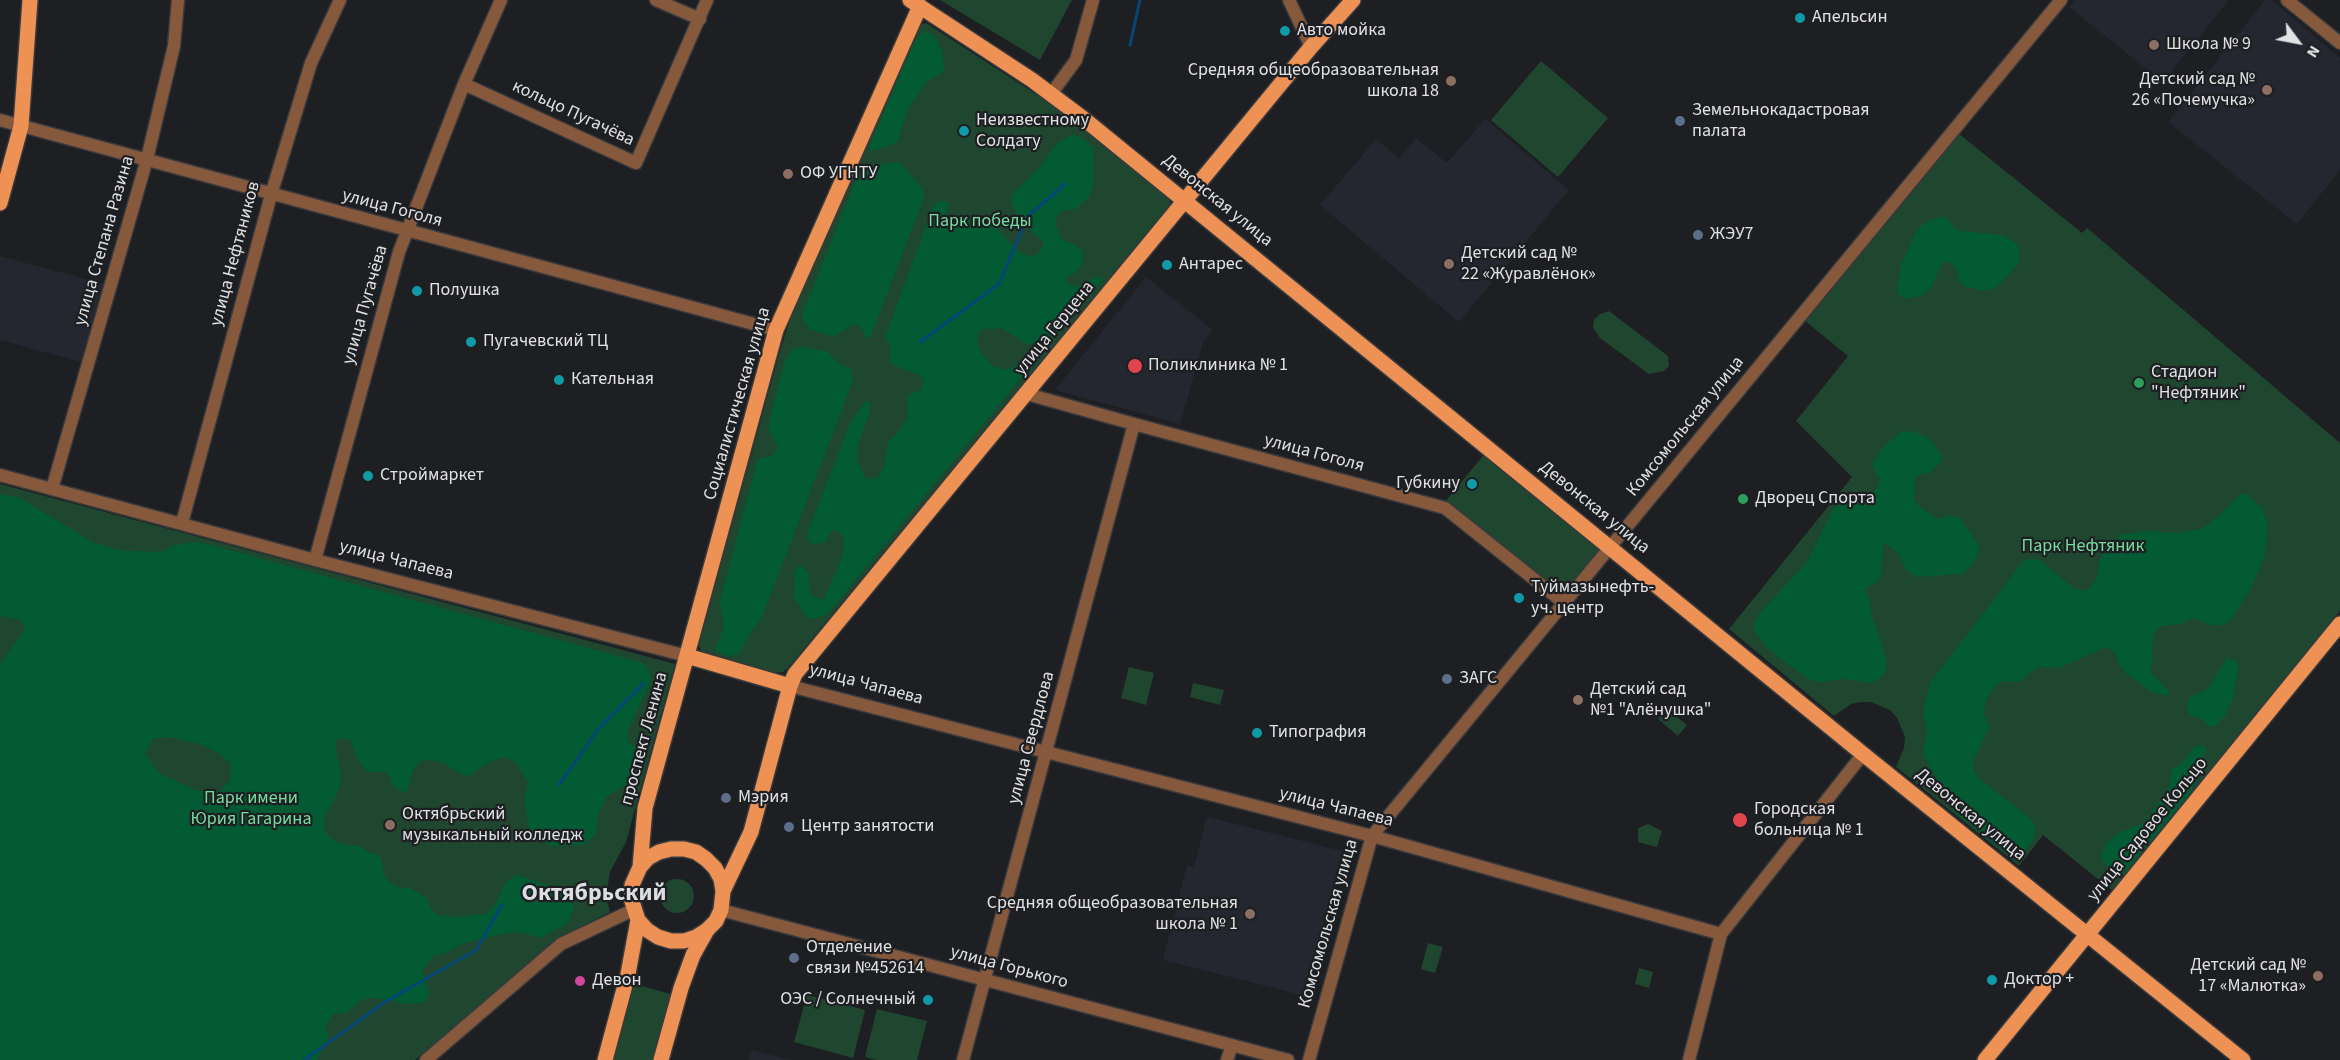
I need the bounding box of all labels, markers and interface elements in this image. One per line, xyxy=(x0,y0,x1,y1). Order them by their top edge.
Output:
place label: Апельсин xyxy=(1812,7,1888,29)
marker: Апельсин xyxy=(1793,11,1807,25)
north arrow xyxy=(2268,12,2328,72)
place label: Авто мойка xyxy=(1297,20,1386,42)
marker: Авто мойка xyxy=(1278,24,1292,38)
place label: Школа № 9 xyxy=(2166,34,2251,56)
marker: Школа № 9 xyxy=(2147,38,2161,52)
text: N xyxy=(2301,41,2325,62)
place label: Средняя общеобразовательная школа 18 xyxy=(1188,60,1439,103)
place label: Детский сад № 26 «Почемучка» xyxy=(2132,69,2255,112)
marker: Средняя общеобразовательная школа 18 xyxy=(1444,74,1458,88)
street label: кольцо Пугачёва xyxy=(508,76,638,152)
marker: Детский сад № 26 «Почемучка» xyxy=(2260,83,2274,97)
place label: Земельнокадастровая палата xyxy=(1692,100,1869,142)
place label: Неизвестному Солдату xyxy=(976,110,1089,152)
marker: Земельнокадастровая палата xyxy=(1673,114,1687,128)
marker: Неизвестному Солдату xyxy=(957,124,971,138)
street label: Девонская улица xyxy=(1158,150,1276,252)
street label: улица Степана Разина xyxy=(70,154,140,328)
place label: ОФ УГНТУ xyxy=(800,163,878,185)
marker: ОФ УГНТУ xyxy=(781,167,795,181)
street label: улица Нефтяников xyxy=(206,179,266,329)
street label: улица Гоголя xyxy=(340,185,444,233)
park label: Парк победы xyxy=(928,211,1032,233)
place label: ЖЭУ7 xyxy=(1710,224,1753,246)
marker: ЖЭУ7 xyxy=(1691,228,1705,242)
street label: улица Пугачёва xyxy=(339,243,393,367)
place label: Детский сад № 22 «Журавлёнок» xyxy=(1461,243,1596,286)
place label: Антарес xyxy=(1179,254,1243,276)
marker: Детский сад № 22 «Журавлёнок» xyxy=(1442,257,1456,271)
marker: Антарес xyxy=(1160,258,1174,272)
street label: улица Герцена xyxy=(1010,278,1100,380)
place label: Полушка xyxy=(429,280,500,302)
marker: Полушка xyxy=(410,284,424,298)
street label: Социалистическая улица xyxy=(700,305,776,503)
place label: Пугачевский ТЦ xyxy=(483,331,608,353)
marker: Пугачевский ТЦ xyxy=(464,335,478,349)
street label: Комсомольская улица xyxy=(1623,352,1749,502)
place label: Поликлиника № 1 xyxy=(1148,355,1288,377)
marker: Поликлиника № 1 xyxy=(1126,357,1144,375)
place label: Стадион "Нефтяник" xyxy=(2151,362,2246,404)
place label: Кательная xyxy=(571,369,654,391)
marker: Кательная xyxy=(552,373,566,387)
marker: Стадион "Нефтяник" xyxy=(2132,376,2146,390)
street label: улица Гоголя xyxy=(1262,430,1366,478)
street label: Девонская улица xyxy=(1535,457,1653,559)
place label: Строймаркет xyxy=(380,465,484,487)
marker: Строймаркет xyxy=(361,469,375,483)
place label: Губкину xyxy=(1396,473,1460,495)
marker: Губкину xyxy=(1465,477,1479,491)
place label: Дворец Спорта xyxy=(1755,488,1875,510)
marker: Дворец Спорта xyxy=(1736,492,1750,506)
street label: улица Чапаева xyxy=(337,536,455,586)
park label: Парк Нефтяник xyxy=(2022,536,2144,558)
place label: Туймазынефть- уч. центр xyxy=(1531,577,1654,620)
marker: Туймазынефть- уч. центр xyxy=(1512,591,1526,605)
street label: улица Чапаева xyxy=(807,659,925,711)
place label: ЗАГС xyxy=(1459,668,1497,690)
street label: улица Свердлова xyxy=(1004,669,1060,807)
street label: проспект Ленина xyxy=(617,670,673,808)
marker: ЗАГС xyxy=(1440,672,1454,686)
place label: Детский сад №1 "Алёнушка" xyxy=(1590,679,1711,722)
marker: Детский сад №1 "Алёнушка" xyxy=(1571,693,1585,707)
place label: Типография xyxy=(1269,722,1367,744)
marker: Типография xyxy=(1250,726,1264,740)
street label: улица Садовое Кольцо xyxy=(2083,754,2213,906)
street label: Девонская улица xyxy=(1911,764,2029,866)
street label: улица Чапаева xyxy=(1277,783,1395,833)
place label: Мэрия xyxy=(738,787,789,809)
park label: Парк имени Юрия Гагарина xyxy=(191,788,311,830)
marker: Мэрия xyxy=(719,791,733,805)
place label: Городская больница № 1 xyxy=(1754,799,1864,842)
place label: Октябрьский музыкальный колледж xyxy=(402,804,583,846)
marker: Городская больница № 1 xyxy=(1731,811,1749,829)
place label: Центр занятости xyxy=(801,816,935,838)
marker: Октябрьский музыкальный колледж xyxy=(383,818,397,832)
marker: Центр занятости xyxy=(782,820,796,834)
street label: Комсомольская улица xyxy=(1295,837,1363,1011)
district label: Октябрьский xyxy=(521,881,667,909)
place label: Средняя общеобразовательная школа № 1 xyxy=(987,893,1238,936)
marker: Средняя общеобразовательная школа № 1 xyxy=(1243,907,1257,921)
place label: Отделение связи №452614 xyxy=(806,937,924,980)
street label: улица Горького xyxy=(948,942,1070,994)
marker: Отделение связи №452614 xyxy=(787,951,801,965)
place label: Детский сад № 17 «Малютка» xyxy=(2190,955,2306,998)
place label: Доктор + xyxy=(2004,969,2074,991)
marker: Детский сад № 17 «Малютка» xyxy=(2311,969,2325,983)
place label: Девон xyxy=(592,970,642,992)
marker: Доктор + xyxy=(1985,973,1999,987)
marker: Девон xyxy=(573,974,587,988)
place label: ОЭС / Солнечный xyxy=(780,989,916,1011)
marker: ОЭС / Солнечный xyxy=(921,993,935,1007)

